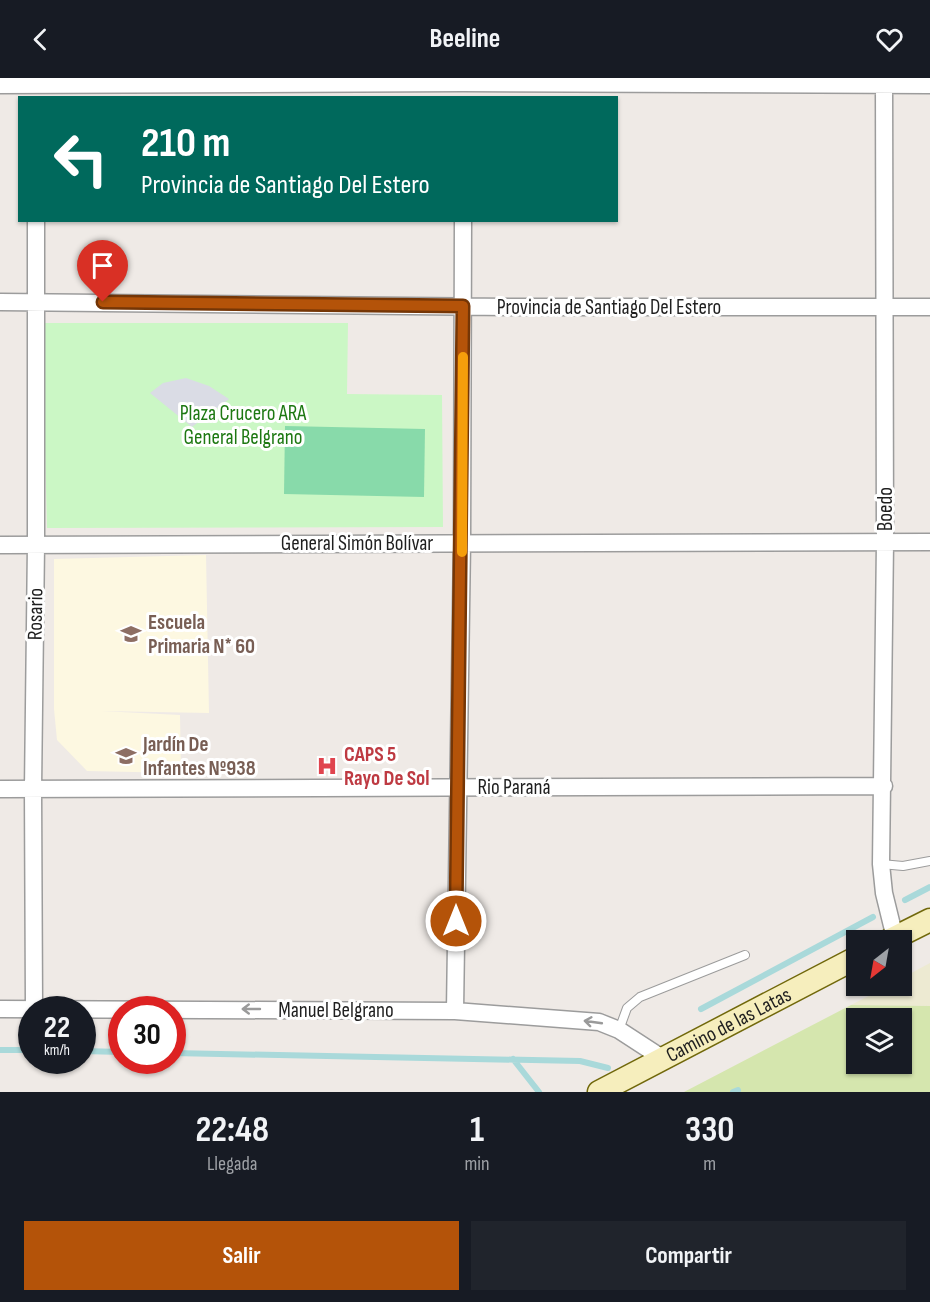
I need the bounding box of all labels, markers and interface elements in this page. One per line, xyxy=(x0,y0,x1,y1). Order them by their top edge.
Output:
icon: back xyxy=(24,23,57,56)
text: Beeline xyxy=(430,23,500,55)
icon: heart xyxy=(873,23,906,56)
text: 210 m xyxy=(141,118,230,169)
icon: left xyxy=(42,120,120,198)
text: Provincia de Santiago Del Estero xyxy=(141,169,430,201)
pin xyxy=(77,240,128,302)
icon: arrive xyxy=(86,249,119,282)
street label: Provincia de Santiago Del Estero xyxy=(497,295,721,320)
park label: Plaza Crucero ARA General Belgrano xyxy=(180,401,307,450)
street label: Boedo xyxy=(873,487,898,531)
street label: General Simón Bolívar xyxy=(281,531,433,556)
street label: Rosario xyxy=(23,588,48,640)
place label: Escuela Primaria N* 60 xyxy=(148,610,255,659)
school or university icon: Escuela Primaria N* 60 xyxy=(119,622,143,646)
place label: Jardín De Infantes Nº938 xyxy=(142,732,256,781)
place label: CAPS 5 Rayo De Sol xyxy=(344,742,430,791)
school or university icon: Jardín De Infantes Nº938 xyxy=(114,744,138,768)
hospital icon: CAPS 5 Rayo De Sol xyxy=(315,754,339,778)
street label: Rio Paraná xyxy=(477,775,551,800)
position arrow xyxy=(424,889,488,953)
north arrow xyxy=(846,930,912,996)
map controls xyxy=(846,930,912,1074)
street label: Camino de las Latas xyxy=(662,982,796,1068)
speed limit sign: 30 xyxy=(108,996,186,1074)
street label: Manuel Belgrano xyxy=(278,998,394,1023)
one-way arrow xyxy=(242,1003,262,1015)
button: layers xyxy=(846,1008,912,1074)
text: 22 xyxy=(44,1010,70,1046)
one-way arrow xyxy=(583,1016,603,1027)
text: km/h xyxy=(44,1041,70,1060)
text: 22:48 xyxy=(196,1109,269,1152)
text: 1 xyxy=(470,1109,484,1152)
text: 330 xyxy=(685,1109,734,1152)
text: Llegada xyxy=(207,1152,258,1176)
text: min xyxy=(464,1152,490,1176)
text: m xyxy=(703,1152,716,1176)
button: Salir xyxy=(24,1221,459,1290)
button: Compartir xyxy=(471,1221,906,1290)

